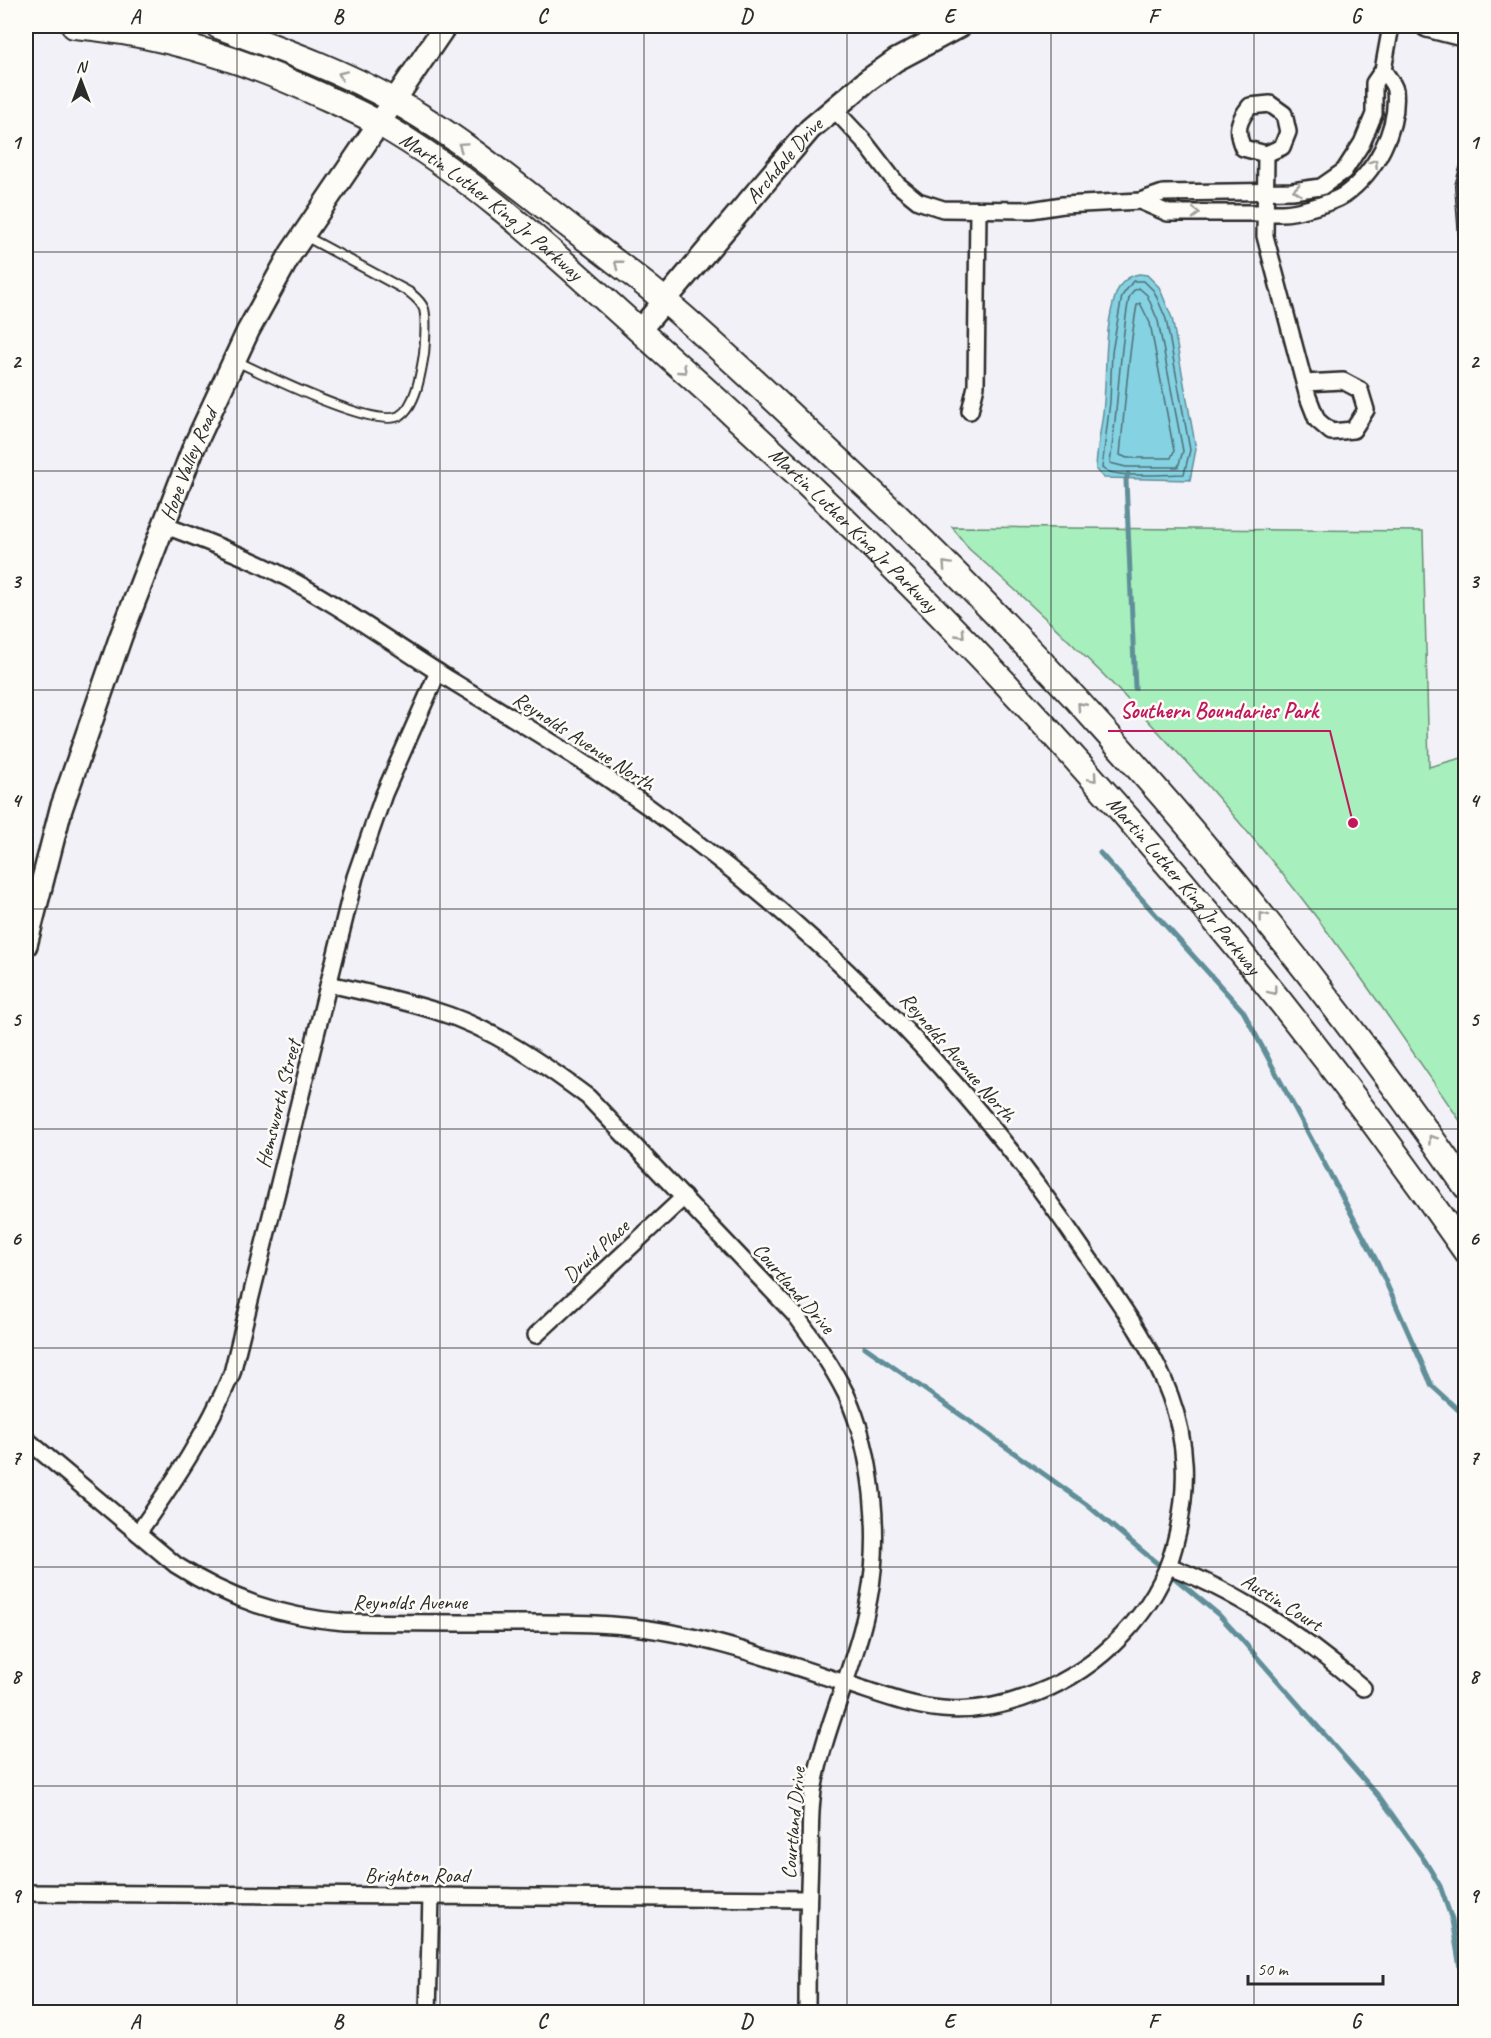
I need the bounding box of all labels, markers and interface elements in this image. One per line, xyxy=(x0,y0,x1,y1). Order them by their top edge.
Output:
text: A xyxy=(130,4,142,29)
text: B xyxy=(333,4,345,29)
text: C xyxy=(537,4,549,29)
text: D xyxy=(740,4,754,29)
text: E xyxy=(944,4,958,29)
text: F xyxy=(1148,4,1162,29)
text: G xyxy=(1351,4,1364,29)
north arrow xyxy=(51,51,111,111)
text: N xyxy=(76,57,89,77)
one-way arrow xyxy=(338,71,349,83)
street label: Archdale Drive xyxy=(740,110,829,209)
street label: Martin Luther King Jr Parkway xyxy=(395,126,589,287)
text: 1 xyxy=(12,130,23,155)
text: 1 xyxy=(1470,130,1481,155)
one-way arrow xyxy=(458,142,469,153)
one-way arrow xyxy=(1367,159,1378,170)
one-way arrow xyxy=(1293,183,1302,196)
one-way arrow xyxy=(1192,207,1201,220)
one-way arrow xyxy=(613,260,624,271)
text: 2 xyxy=(12,349,23,374)
text: 2 xyxy=(1470,349,1481,374)
one-way arrow xyxy=(676,363,687,374)
street label: Hope Valley Road xyxy=(154,401,225,524)
street label: Martin Luther King Jr Parkway xyxy=(764,441,944,619)
one-way arrow xyxy=(942,561,953,571)
text: 3 xyxy=(12,569,23,594)
text: 3 xyxy=(1470,569,1481,594)
one-way arrow xyxy=(954,628,965,638)
street label: Reynolds Avenue North xyxy=(508,686,661,797)
callout: Southern Boundaries Park xyxy=(1108,691,1330,731)
text: Southern Boundaries Park xyxy=(1120,697,1320,725)
one-way arrow xyxy=(1077,702,1088,713)
one-way arrow xyxy=(1086,771,1097,782)
text: 4 xyxy=(12,788,24,813)
text: 4 xyxy=(1470,788,1482,813)
street label: Martin Luther King Jr Parkway xyxy=(1101,791,1268,981)
one-way arrow xyxy=(1260,912,1271,923)
one-way arrow xyxy=(1265,984,1276,995)
street label: Reynolds Avenue North xyxy=(895,987,1022,1128)
text: 5 xyxy=(12,1007,23,1032)
text: 5 xyxy=(1470,1007,1481,1032)
street label: Hemsworth Street xyxy=(250,1034,307,1171)
one-way arrow xyxy=(1428,1134,1439,1145)
street label: Druid Place xyxy=(557,1212,636,1288)
text: 6 xyxy=(11,1226,22,1251)
text: 6 xyxy=(1469,1226,1480,1251)
street label: Courtland Drive xyxy=(747,1237,841,1340)
text: 7 xyxy=(12,1445,23,1470)
text: 7 xyxy=(1470,1445,1481,1470)
street label: Austin Court xyxy=(1237,1567,1329,1638)
street label: Reynolds Avenue xyxy=(353,1589,468,1615)
text: 8 xyxy=(12,1664,24,1689)
text: 8 xyxy=(1470,1664,1482,1689)
street label: Courtland Drive xyxy=(775,1765,811,1880)
street label: Brighton Road xyxy=(365,1862,472,1888)
text: 9 xyxy=(12,1883,23,1908)
text: 9 xyxy=(1470,1883,1481,1908)
scale bar xyxy=(1248,1948,1383,1986)
text: 50 m xyxy=(1257,1958,1290,1980)
text: A xyxy=(130,2009,142,2034)
text: B xyxy=(333,2009,345,2034)
text: C xyxy=(537,2009,549,2034)
text: D xyxy=(740,2009,754,2034)
text: E xyxy=(944,2009,958,2034)
text: F xyxy=(1148,2009,1162,2034)
text: G xyxy=(1351,2009,1364,2034)

